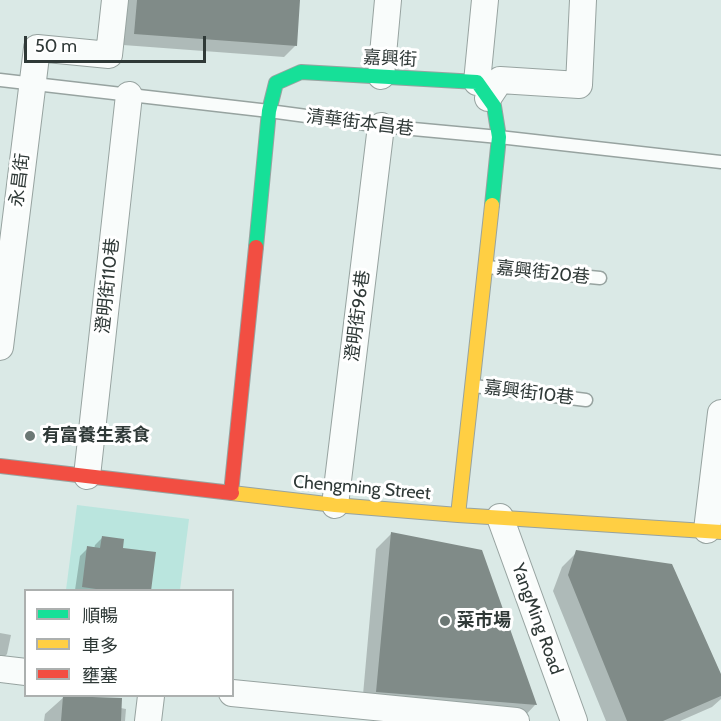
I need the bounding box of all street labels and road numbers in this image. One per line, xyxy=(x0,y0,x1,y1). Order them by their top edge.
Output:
street label: 嘉興街 xyxy=(362,47,418,71)
street label: 清華街本昌巷 xyxy=(305,106,415,140)
street label: 永昌街 xyxy=(6,152,34,208)
street label: 澄明街110巷 xyxy=(92,237,124,335)
street label: 嘉興街20巷 xyxy=(495,257,591,289)
street label: 澄明街96巷 xyxy=(342,269,374,363)
street label: 嘉興街10巷 xyxy=(483,377,575,409)
street label: Chengming Street xyxy=(292,471,432,505)
street label: YangMing Road xyxy=(507,560,567,678)

